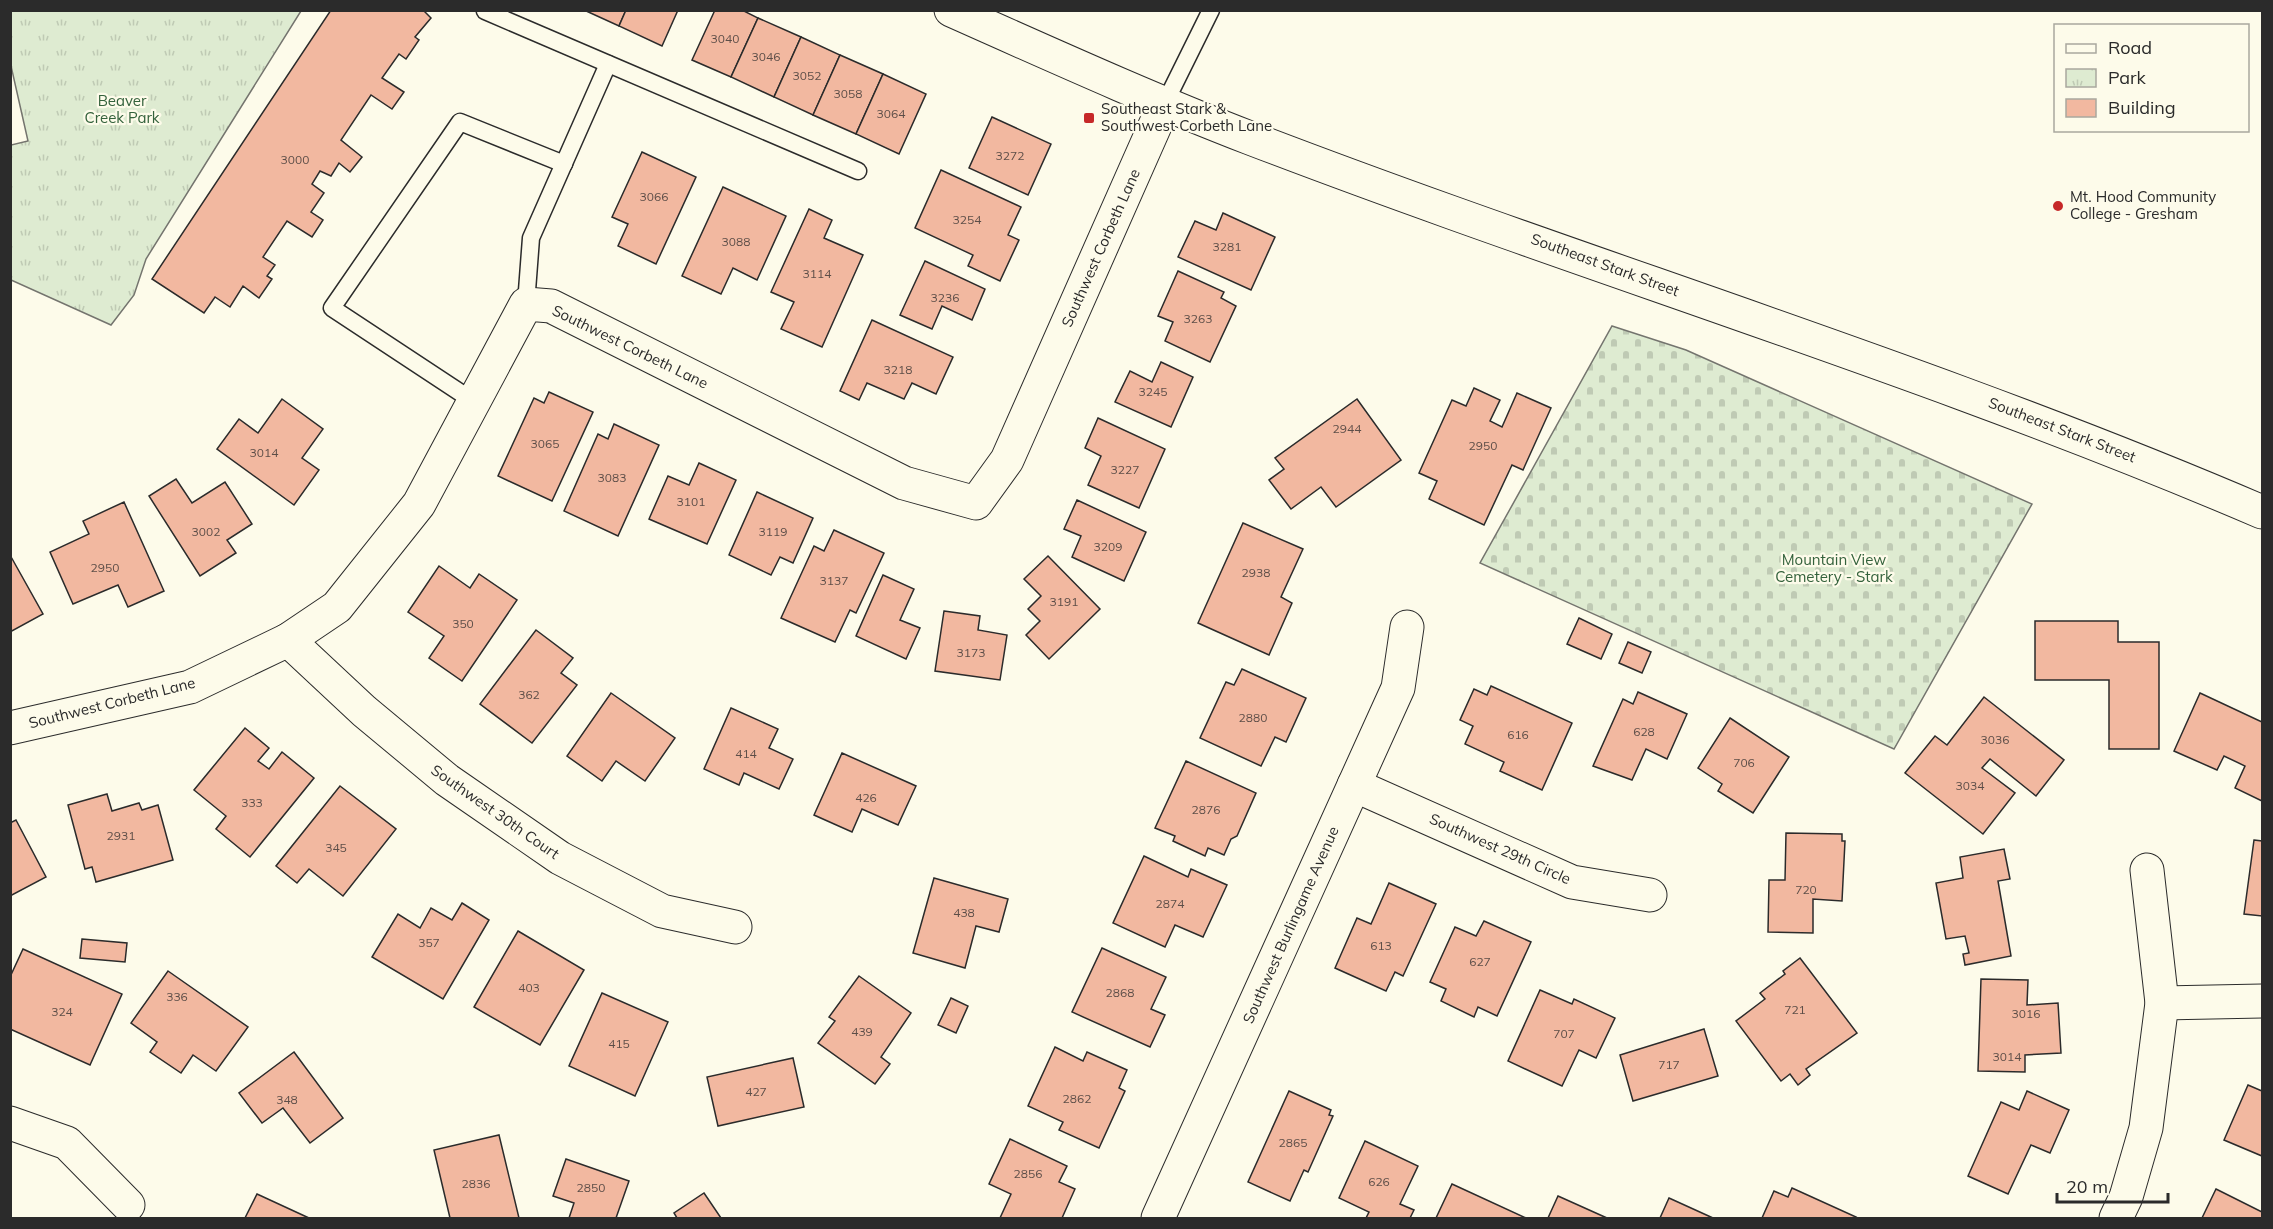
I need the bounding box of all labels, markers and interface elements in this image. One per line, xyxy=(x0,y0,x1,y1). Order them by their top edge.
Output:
legend xyxy=(2054,24,2249,132)
house number: 3040 xyxy=(711,31,739,46)
text: Road xyxy=(2108,36,2152,59)
house number: 3046 xyxy=(752,49,780,64)
text: Park xyxy=(2108,66,2147,89)
house number: 3052 xyxy=(793,68,821,83)
house number: 3058 xyxy=(834,86,862,101)
park label: Beaver Creek Park xyxy=(84,91,160,127)
text: Building xyxy=(2108,96,2176,119)
place label: Southeast Stark & Southwest Corbeth Lane xyxy=(1101,99,1272,135)
house number: 3064 xyxy=(877,106,905,121)
marker: Southeast Stark & Southwest Corbeth Lane xyxy=(1082,111,1096,125)
house number: 3272 xyxy=(996,148,1024,163)
house number: 3000 xyxy=(281,152,309,167)
street label: Southwest Corbeth Lane xyxy=(1057,166,1144,330)
place label: Mt. Hood Community College - Gresham xyxy=(2070,187,2216,223)
house number: 3066 xyxy=(640,189,668,204)
marker: Mt. Hood Community College - Gresham xyxy=(2051,199,2065,213)
house number: 3254 xyxy=(953,212,981,227)
street label: Southeast Stark Street xyxy=(1528,229,1682,300)
house number: 3088 xyxy=(722,234,750,249)
house number: 3281 xyxy=(1213,239,1241,254)
house number: 3114 xyxy=(803,266,831,281)
house number: 3236 xyxy=(931,290,959,305)
street label: Southwest Corbeth Lane xyxy=(549,301,711,393)
house number: 3263 xyxy=(1184,311,1212,326)
house number: 3218 xyxy=(884,362,912,377)
house number: 3245 xyxy=(1139,384,1167,399)
street label: Southeast Stark Street xyxy=(1986,393,2139,466)
house number: 2944 xyxy=(1333,421,1361,436)
house number: 3065 xyxy=(531,436,559,451)
house number: 2950 xyxy=(1469,438,1497,453)
house number: 3014 xyxy=(250,445,278,460)
house number: 3227 xyxy=(1111,462,1139,477)
house number: 3083 xyxy=(598,470,626,485)
house number: 3101 xyxy=(677,494,705,509)
house number: 3002 xyxy=(192,524,220,539)
house number: 3119 xyxy=(759,524,787,539)
house number: 3209 xyxy=(1094,539,1122,554)
park label: Mountain View Cemetery - Stark xyxy=(1775,550,1893,586)
house number: 2950 xyxy=(91,560,119,575)
house number: 2938 xyxy=(1242,565,1270,580)
house number: 3137 xyxy=(820,573,848,588)
house number: 3191 xyxy=(1050,594,1078,609)
house number: 350 xyxy=(452,616,474,631)
house number: 3173 xyxy=(957,645,985,660)
street label: Southwest Corbeth Lane xyxy=(27,673,197,732)
house number: 362 xyxy=(518,687,540,702)
house number: 2880 xyxy=(1239,710,1267,725)
house number: 628 xyxy=(1633,724,1655,739)
house number: 616 xyxy=(1507,727,1529,742)
house number: 3036 xyxy=(1981,732,2009,747)
house number: 414 xyxy=(735,746,757,761)
house number: 706 xyxy=(1733,755,1755,770)
street label: Southwest 30th Court xyxy=(428,760,563,863)
house number: 3034 xyxy=(1956,778,1984,793)
house number: 426 xyxy=(855,790,877,805)
house number: 333 xyxy=(241,795,263,810)
house number: 2876 xyxy=(1192,802,1220,817)
street label: Southwest 29th Circle xyxy=(1427,809,1574,888)
street label: Southwest Burlingame Avenue xyxy=(1238,823,1343,1026)
house number: 2931 xyxy=(107,828,135,843)
house number: 345 xyxy=(325,840,347,855)
house number: 720 xyxy=(1795,882,1817,897)
house number: 2874 xyxy=(1156,896,1184,911)
house number: 438 xyxy=(953,905,975,920)
house number: 357 xyxy=(418,935,440,950)
house number: 613 xyxy=(1370,938,1392,953)
house number: 627 xyxy=(1469,954,1491,969)
house number: 403 xyxy=(518,980,540,995)
house number: 2868 xyxy=(1106,985,1134,1000)
house number: 336 xyxy=(166,989,188,1004)
house number: 721 xyxy=(1784,1002,1806,1017)
house number: 324 xyxy=(51,1004,73,1019)
house number: 3016 xyxy=(2012,1006,2040,1021)
house number: 439 xyxy=(851,1024,873,1039)
house number: 707 xyxy=(1553,1026,1575,1041)
house number: 415 xyxy=(608,1036,630,1051)
house number: 3014 xyxy=(1993,1049,2021,1064)
house number: 717 xyxy=(1658,1057,1680,1072)
house number: 427 xyxy=(745,1084,767,1099)
house number: 2862 xyxy=(1063,1091,1091,1106)
house number: 348 xyxy=(276,1092,298,1107)
house number: 2865 xyxy=(1279,1135,1307,1150)
house number: 2856 xyxy=(1014,1166,1042,1181)
scale bar xyxy=(2057,1166,2168,1204)
house number: 626 xyxy=(1368,1174,1390,1189)
text: 20 m xyxy=(2066,1175,2108,1198)
house number: 2836 xyxy=(462,1176,490,1191)
house number: 2850 xyxy=(577,1180,605,1195)

